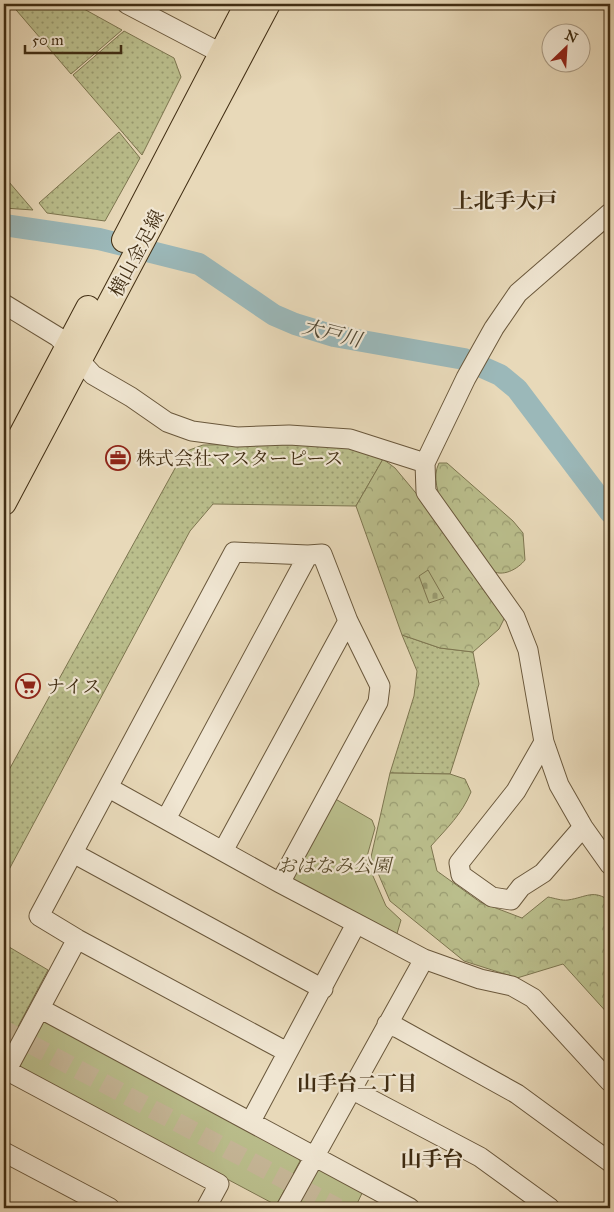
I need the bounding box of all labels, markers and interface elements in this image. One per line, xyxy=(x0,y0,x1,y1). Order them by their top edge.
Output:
scale bar xyxy=(25,22,121,54)
north arrow xyxy=(542,22,592,72)
text: N xyxy=(562,26,580,47)
text: 50 m xyxy=(32,31,64,49)
district label: 上北手大戸 xyxy=(453,188,558,214)
street label: 横山金足線 xyxy=(104,206,169,301)
water label: 大戸川 xyxy=(300,314,366,352)
office icon: 株式会社マスターピース xyxy=(105,445,131,471)
place label: 株式会社マスターピース xyxy=(136,447,343,470)
supermarket icon: ナイス xyxy=(15,673,41,699)
place label: ナイス xyxy=(46,675,101,698)
park label: おはなみ公園 xyxy=(277,854,394,877)
district label: 山手台二丁目 xyxy=(297,1071,417,1095)
district label: 山手台 xyxy=(401,1146,464,1172)

